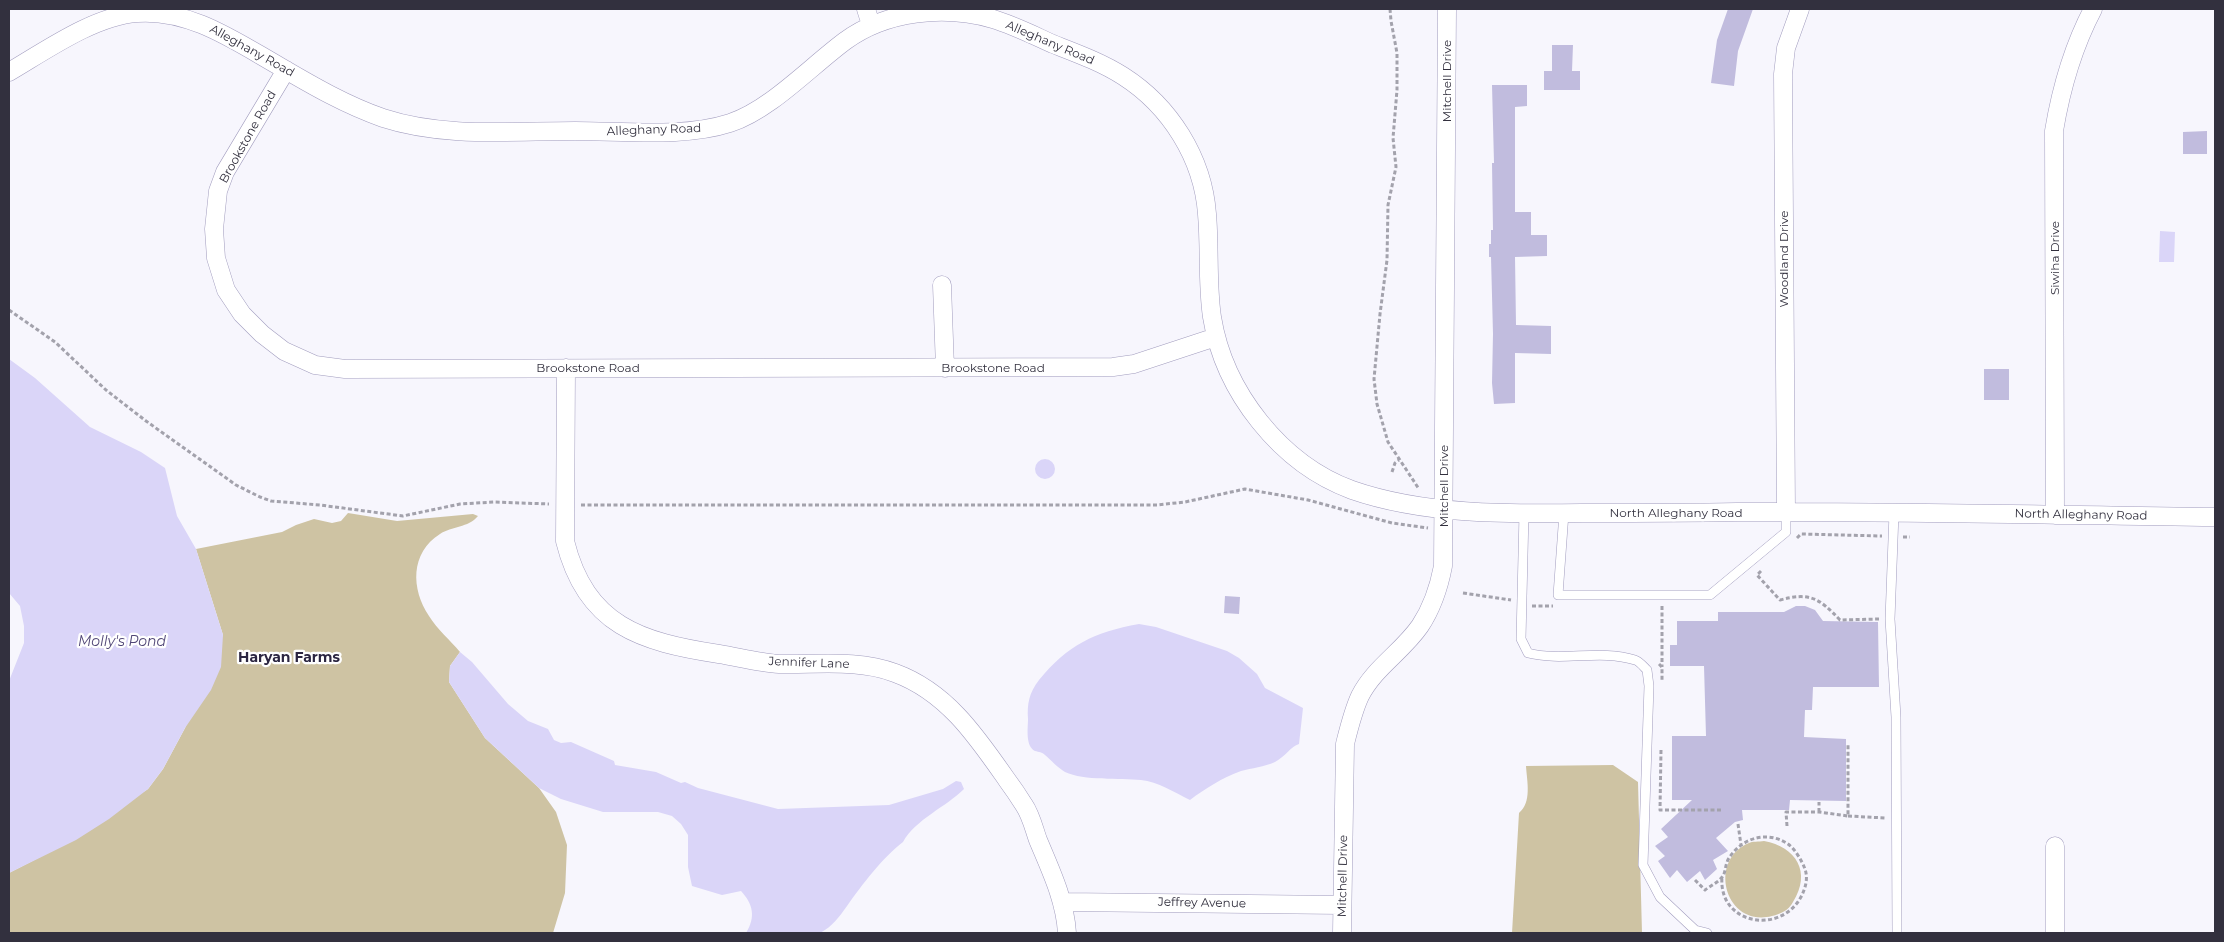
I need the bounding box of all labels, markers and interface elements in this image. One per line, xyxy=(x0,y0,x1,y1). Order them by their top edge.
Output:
street label: Alleghany Road xyxy=(1004,18,1096,68)
street label: Alleghany Road xyxy=(207,22,297,80)
street label: Mitchell Drive xyxy=(1440,40,1454,122)
street label: Brookstone Road xyxy=(217,88,279,186)
street label: Alleghany Road xyxy=(606,121,702,139)
street label: Woodland Drive xyxy=(1777,211,1791,307)
street label: Siwiha Drive xyxy=(2048,221,2062,295)
street label: Brookstone Road xyxy=(536,361,640,375)
street label: Brookstone Road xyxy=(941,361,1045,375)
street label: Mitchell Drive xyxy=(1437,445,1451,527)
street label: North Alleghany Road xyxy=(1609,506,1743,520)
street label: North Alleghany Road xyxy=(2014,507,2148,523)
water label: Molly's Pond xyxy=(78,634,166,650)
district label: Haryan Farms xyxy=(238,650,340,666)
street label: Jennifer Lane xyxy=(768,654,850,672)
street label: Mitchell Drive xyxy=(1335,835,1351,917)
street label: Jeffrey Avenue xyxy=(1158,895,1246,911)

